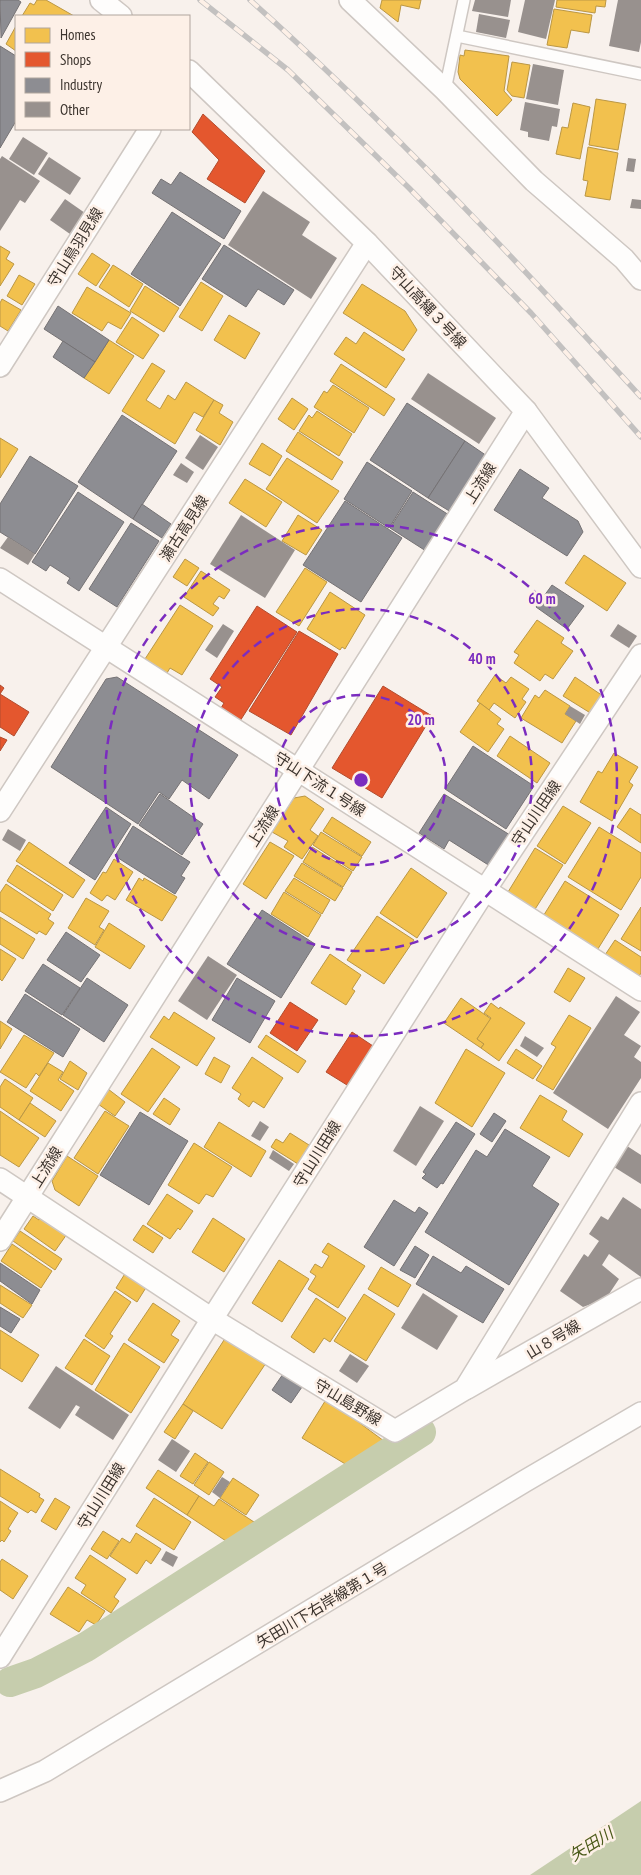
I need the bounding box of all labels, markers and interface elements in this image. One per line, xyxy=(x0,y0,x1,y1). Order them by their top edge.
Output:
legend xyxy=(15,15,190,130)
text: Homes xyxy=(60,25,96,44)
text: Shops xyxy=(60,50,91,69)
text: Industry xyxy=(60,75,102,94)
text: Other xyxy=(60,100,90,119)
street label: 守山鳥羽見線 xyxy=(43,204,107,290)
street label: 守山高縄３号線 xyxy=(385,262,471,352)
street label: 上流線 xyxy=(460,459,500,507)
street label: 瀬古高見線 xyxy=(156,491,212,565)
text: 60 m xyxy=(528,589,556,608)
text: 40 m xyxy=(468,649,496,668)
text: 20 m xyxy=(407,710,435,729)
street label: 守山下流１号線 xyxy=(271,747,369,821)
centre of rings xyxy=(352,771,370,789)
street label: 守山川田線 xyxy=(507,777,565,849)
street label: 上流線 xyxy=(243,802,283,850)
street label: 守山川田線 xyxy=(289,1117,345,1191)
street label: 上流線 xyxy=(26,1143,66,1191)
street label: 山８号線 xyxy=(522,1315,584,1363)
street label: 守山島野線 xyxy=(311,1375,385,1429)
street label: 守山川田線 xyxy=(73,1459,129,1533)
street label: 矢田川下右岸線第１号 xyxy=(253,1558,391,1652)
water label: 矢田川 xyxy=(565,1822,618,1865)

